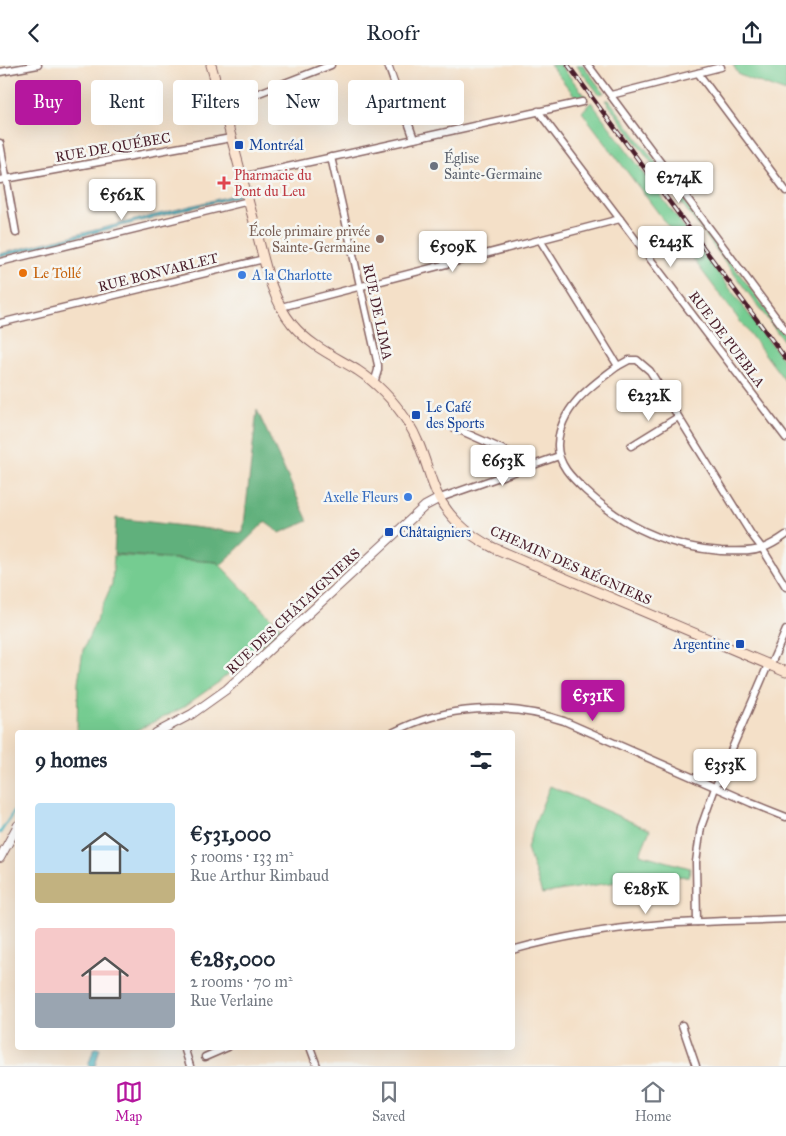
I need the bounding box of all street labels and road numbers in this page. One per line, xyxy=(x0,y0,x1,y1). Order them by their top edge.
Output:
street label: RUE DE QUÉBEC xyxy=(54,127,172,166)
street label: RUE BONVARLET xyxy=(96,249,220,296)
street label: RUE DE LIMA xyxy=(359,263,396,362)
street label: RUE DE PUEBLA xyxy=(685,288,769,391)
street label: CHEMIN DES RÉGNIERS xyxy=(487,520,655,609)
street label: RUE DES CHÂTAIGNIERS xyxy=(222,544,364,678)

